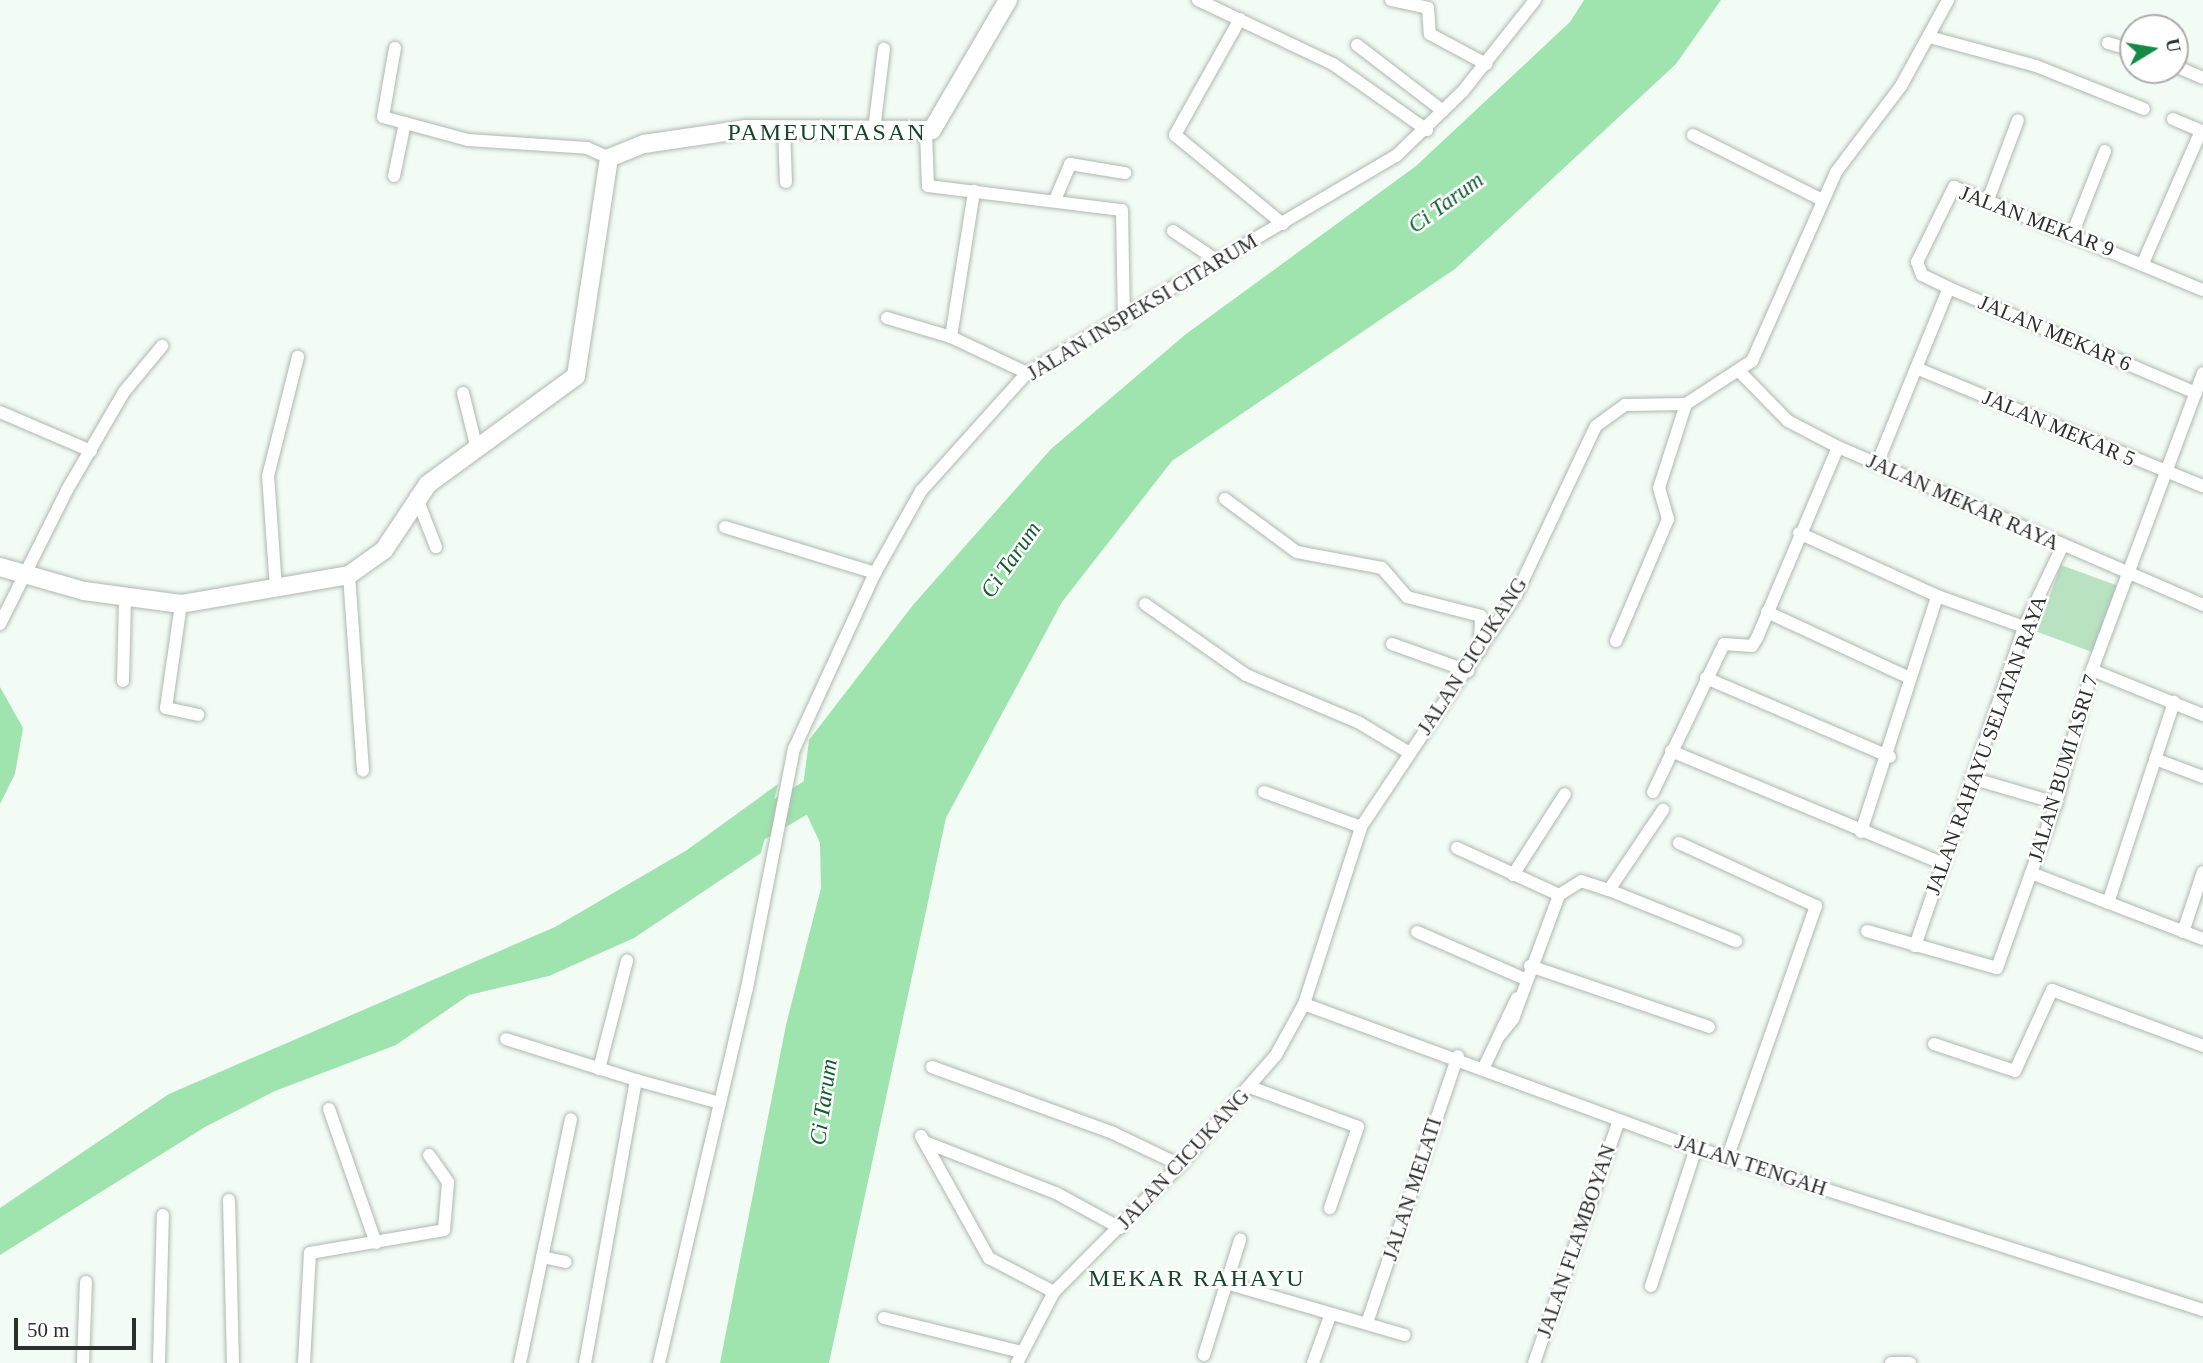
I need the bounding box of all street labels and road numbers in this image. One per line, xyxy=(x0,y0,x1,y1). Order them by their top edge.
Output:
street label: JALAN MEKAR 9 xyxy=(1956,180,2118,262)
street label: JALAN INSPEKSI CITARUM xyxy=(1022,228,1262,386)
street label: JALAN MEKAR 6 xyxy=(1975,289,2135,377)
street label: JALAN MEKAR 5 xyxy=(1979,384,2139,472)
street label: JALAN MEKAR RAYA xyxy=(1863,448,2063,556)
street label: JALAN CICUKANG xyxy=(1412,573,1532,739)
street label: JALAN RAHAYU SELATAN RAYA xyxy=(1920,592,2052,898)
street label: JALAN BUMI ASRI 7 xyxy=(2022,671,2104,865)
street label: JALAN CICUKANG xyxy=(1112,1084,1254,1234)
street label: JALAN MELATI xyxy=(1377,1114,1447,1264)
street label: JALAN TENGAH xyxy=(1672,1129,1830,1201)
street label: JALAN FLAMBOYAN xyxy=(1531,1141,1621,1341)

